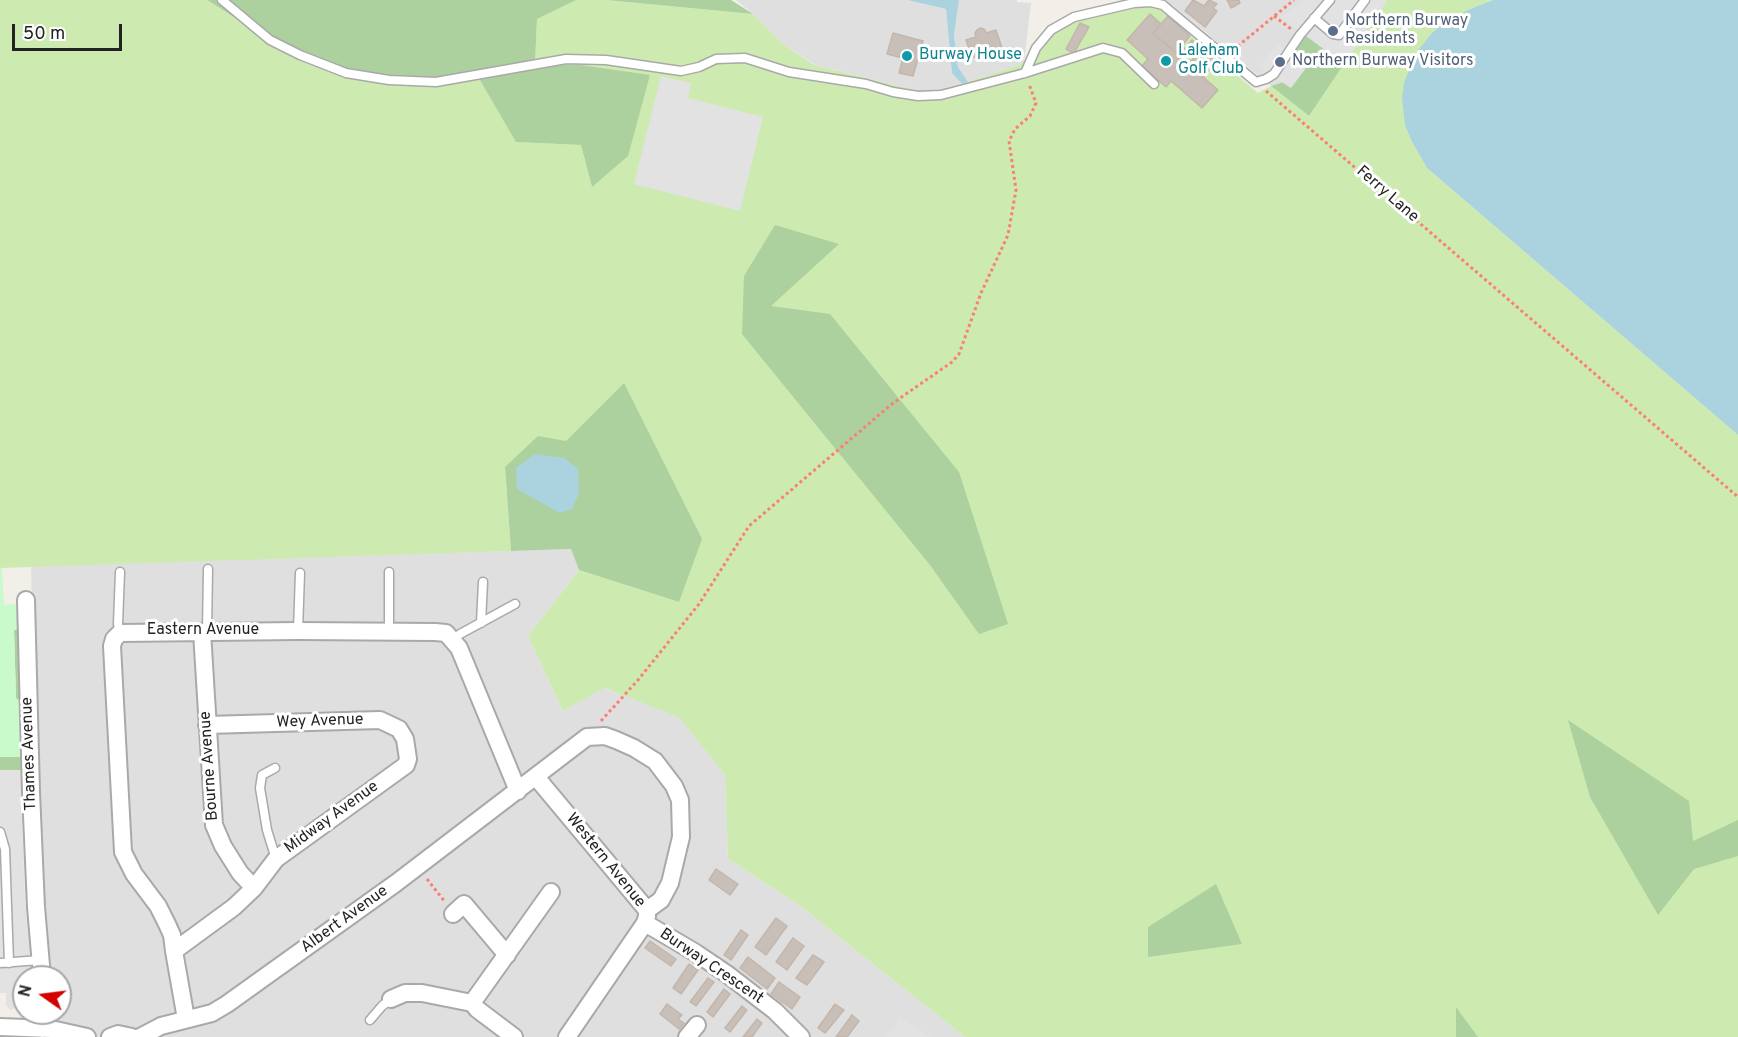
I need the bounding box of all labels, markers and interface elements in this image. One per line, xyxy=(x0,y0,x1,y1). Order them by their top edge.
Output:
scale bar xyxy=(15,12,124,50)
place label: Northern Burway Residents xyxy=(1345,12,1468,50)
text: 50 m xyxy=(23,23,65,46)
marker: Northern Burway Residents xyxy=(1326,24,1340,38)
place label: Laleham Golf Club xyxy=(1178,42,1244,80)
place label: Burway House xyxy=(919,46,1022,66)
marker: Burway House xyxy=(900,49,914,63)
place label: Northern Burway Visitors xyxy=(1292,52,1473,72)
marker: Laleham Golf Club xyxy=(1159,54,1173,68)
marker: Northern Burway Visitors xyxy=(1273,55,1287,69)
street label: Ferry Lane xyxy=(1352,163,1422,227)
street label: Eastern Avenue xyxy=(147,621,259,641)
street label: Thames Avenue xyxy=(18,697,42,811)
street label: Bourne Avenue xyxy=(197,710,223,822)
street label: Wey Avenue xyxy=(276,711,364,733)
street label: Midway Avenue xyxy=(281,778,383,858)
street label: Western Avenue xyxy=(561,810,649,912)
street label: Albert Avenue xyxy=(298,882,392,958)
street label: Burway Crescent xyxy=(655,925,767,1009)
north arrow xyxy=(12,965,72,1025)
text: N xyxy=(15,983,38,999)

